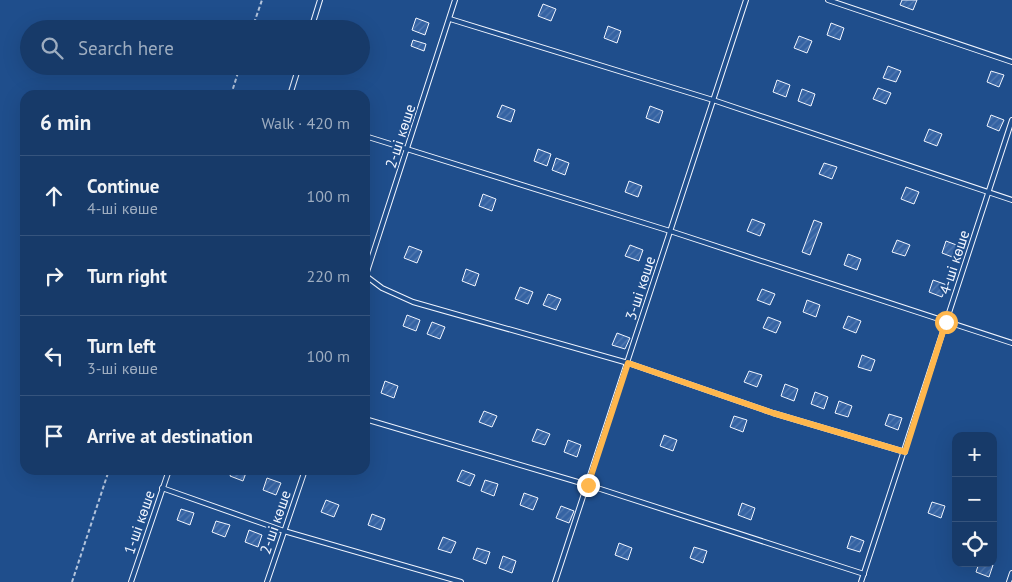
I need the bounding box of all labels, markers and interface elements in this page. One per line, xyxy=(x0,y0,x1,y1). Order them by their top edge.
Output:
search box xyxy=(20,20,370,75)
icon: search xyxy=(38,34,66,62)
text: Search here xyxy=(78,36,174,60)
street label: 2-ші көше xyxy=(381,102,419,170)
text: 6 min xyxy=(40,109,91,136)
text: Walk · 420 m xyxy=(261,113,350,133)
text: Continue xyxy=(87,174,159,198)
icon: ahead xyxy=(40,182,68,210)
text: 100 m xyxy=(307,186,350,206)
text: 4-ші көше xyxy=(87,198,158,218)
street label: 4-ші көше xyxy=(935,228,973,296)
street label: 3-ші көше xyxy=(621,254,659,322)
icon: right xyxy=(40,262,68,290)
text: Turn right xyxy=(87,264,167,288)
text: 220 m xyxy=(307,266,350,286)
route start xyxy=(935,311,958,334)
text: Turn left xyxy=(87,334,156,358)
icon: left xyxy=(40,342,68,370)
text: 100 m xyxy=(307,346,350,366)
text: 3-ші көше xyxy=(87,358,158,378)
icon: arrive xyxy=(40,422,68,450)
text: Arrive at destination xyxy=(87,424,253,448)
map controls xyxy=(952,432,997,567)
button: + xyxy=(952,432,997,477)
route end xyxy=(577,474,600,497)
button: − xyxy=(952,477,997,522)
street label: 1-ші көше xyxy=(119,488,159,556)
street label: 2-ші көше xyxy=(255,488,295,556)
button: locate xyxy=(952,522,997,567)

